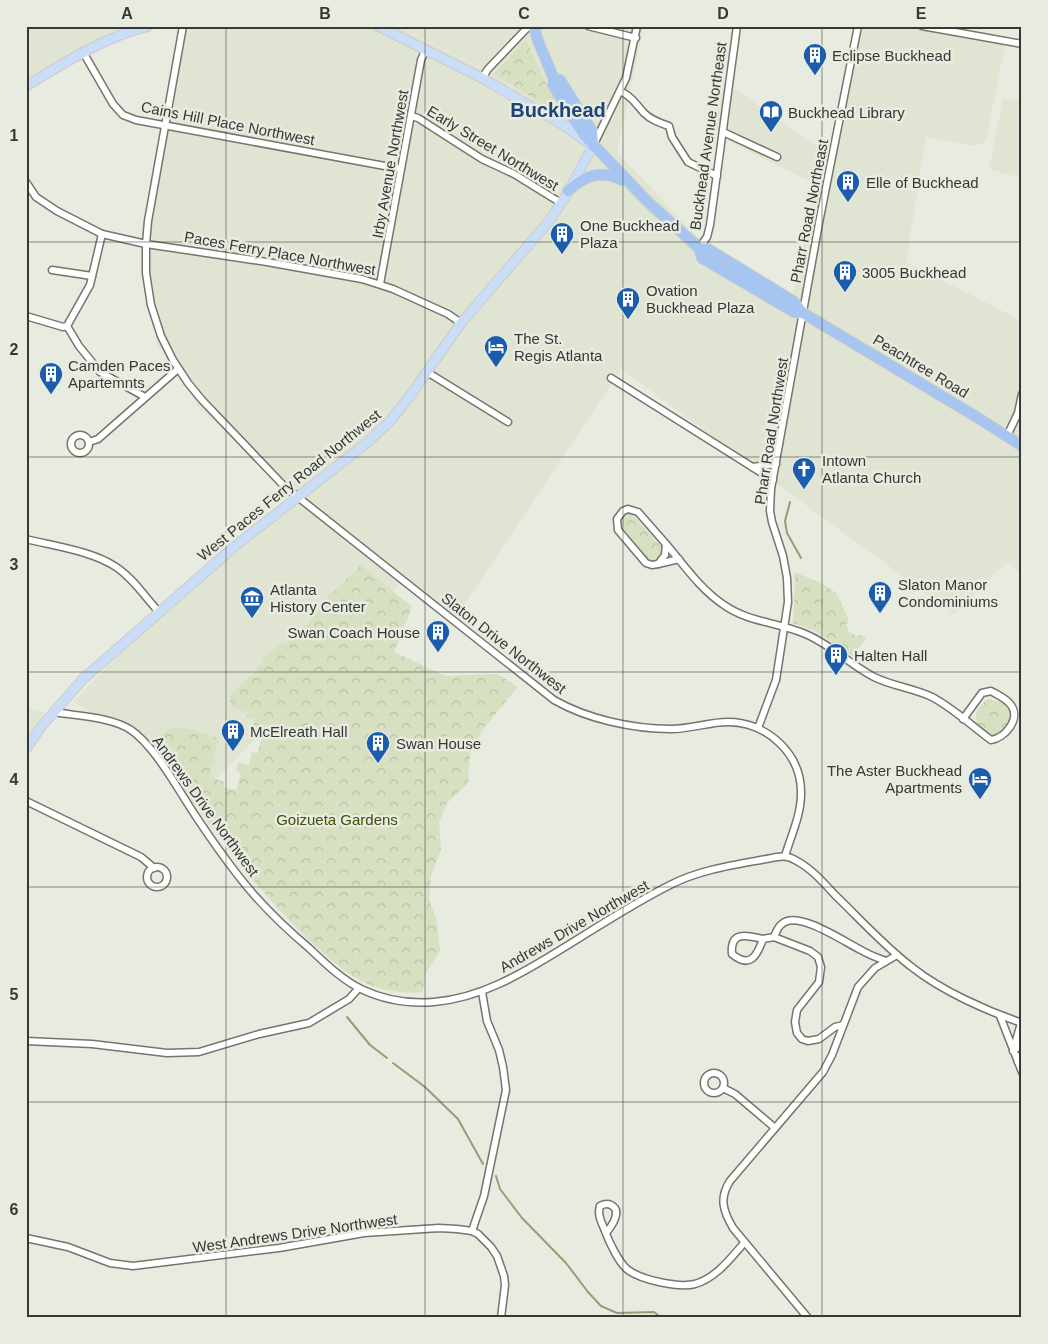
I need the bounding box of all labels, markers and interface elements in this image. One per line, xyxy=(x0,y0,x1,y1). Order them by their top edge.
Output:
text: A xyxy=(121,5,133,22)
text: B xyxy=(319,5,331,22)
text: C xyxy=(518,5,530,22)
text: D xyxy=(717,5,729,22)
text: E xyxy=(916,5,927,22)
street label: Buckhead Avenue Northeast xyxy=(686,40,730,231)
building icon: Eclipse Buckhead xyxy=(802,42,828,76)
place label: Eclipse Buckhead xyxy=(832,47,951,64)
street label: Irby Avenue Northwest xyxy=(369,88,412,240)
street label: Cains Hill Place Northwest xyxy=(140,98,317,148)
district label: Buckhead xyxy=(510,99,606,121)
library icon: Buckhead Library xyxy=(758,99,784,133)
street label: Early Street Northwest xyxy=(424,102,562,194)
place label: Buckhead Library xyxy=(788,104,905,121)
text: 1 xyxy=(10,127,19,144)
street label: Pharr Road Northeast xyxy=(787,137,831,284)
building icon: Elle of Buckhead xyxy=(835,169,861,203)
place label: Elle of Buckhead xyxy=(866,174,979,191)
place label: One Buckhead Plaza xyxy=(580,217,679,251)
building icon: One Buckhead Plaza xyxy=(549,221,575,255)
street label: Paces Ferry Place Northwest xyxy=(183,228,378,278)
building icon: 3005 Buckhead xyxy=(832,259,858,293)
place label: 3005 Buckhead xyxy=(862,264,966,281)
place label: Ovation Buckhead Plaza xyxy=(646,282,755,316)
building icon: Ovation Buckhead Plaza xyxy=(615,286,641,320)
place label: The St. Regis Atlanta xyxy=(514,330,603,364)
street label: Peachtree Road xyxy=(870,331,972,401)
hotel icon: The St. Regis Atlanta xyxy=(483,334,509,368)
text: 2 xyxy=(10,341,19,358)
street label: Pharr Road Northwest xyxy=(751,356,791,506)
place label: Camden Paces Apartemnts xyxy=(68,357,171,391)
building icon: Camden Paces Apartemnts xyxy=(38,361,64,395)
street label: West Paces Ferry Road Northwest xyxy=(194,405,385,564)
place label: Intown Atlanta Church xyxy=(822,452,921,486)
church icon: Intown Atlanta Church xyxy=(791,456,817,490)
text: 3 xyxy=(10,556,19,573)
place label: Slaton Manor Condominiums xyxy=(898,576,998,610)
building icon: Slaton Manor Condominiums xyxy=(867,580,893,614)
place label: Atlanta History Center xyxy=(270,581,366,615)
museum icon: Atlanta History Center xyxy=(239,585,265,619)
street label: Slaton Drive Northwest xyxy=(438,589,570,697)
building icon: Swan Coach House xyxy=(425,619,451,653)
place label: Swan Coach House xyxy=(287,624,420,641)
building icon: Halten Hall xyxy=(823,642,849,676)
place label: Halten Hall xyxy=(854,647,927,664)
building icon: McElreath Hall xyxy=(220,718,246,752)
place label: McElreath Hall xyxy=(250,723,348,740)
building icon: Swan House xyxy=(365,730,391,764)
street label: Andrews Drive Northwest xyxy=(149,733,263,880)
place label: Swan House xyxy=(396,735,481,752)
place label: The Aster Buckhead Apartments xyxy=(827,762,962,796)
hotel icon: The Aster Buckhead Apartments xyxy=(967,766,993,800)
text: 4 xyxy=(10,771,19,788)
park label: Goizueta Gardens xyxy=(276,811,398,828)
street label: Andrews Drive Northwest xyxy=(496,876,652,976)
text: 5 xyxy=(10,986,19,1003)
text: 6 xyxy=(10,1201,19,1218)
street label: West Andrews Drive Northwest xyxy=(192,1210,399,1256)

